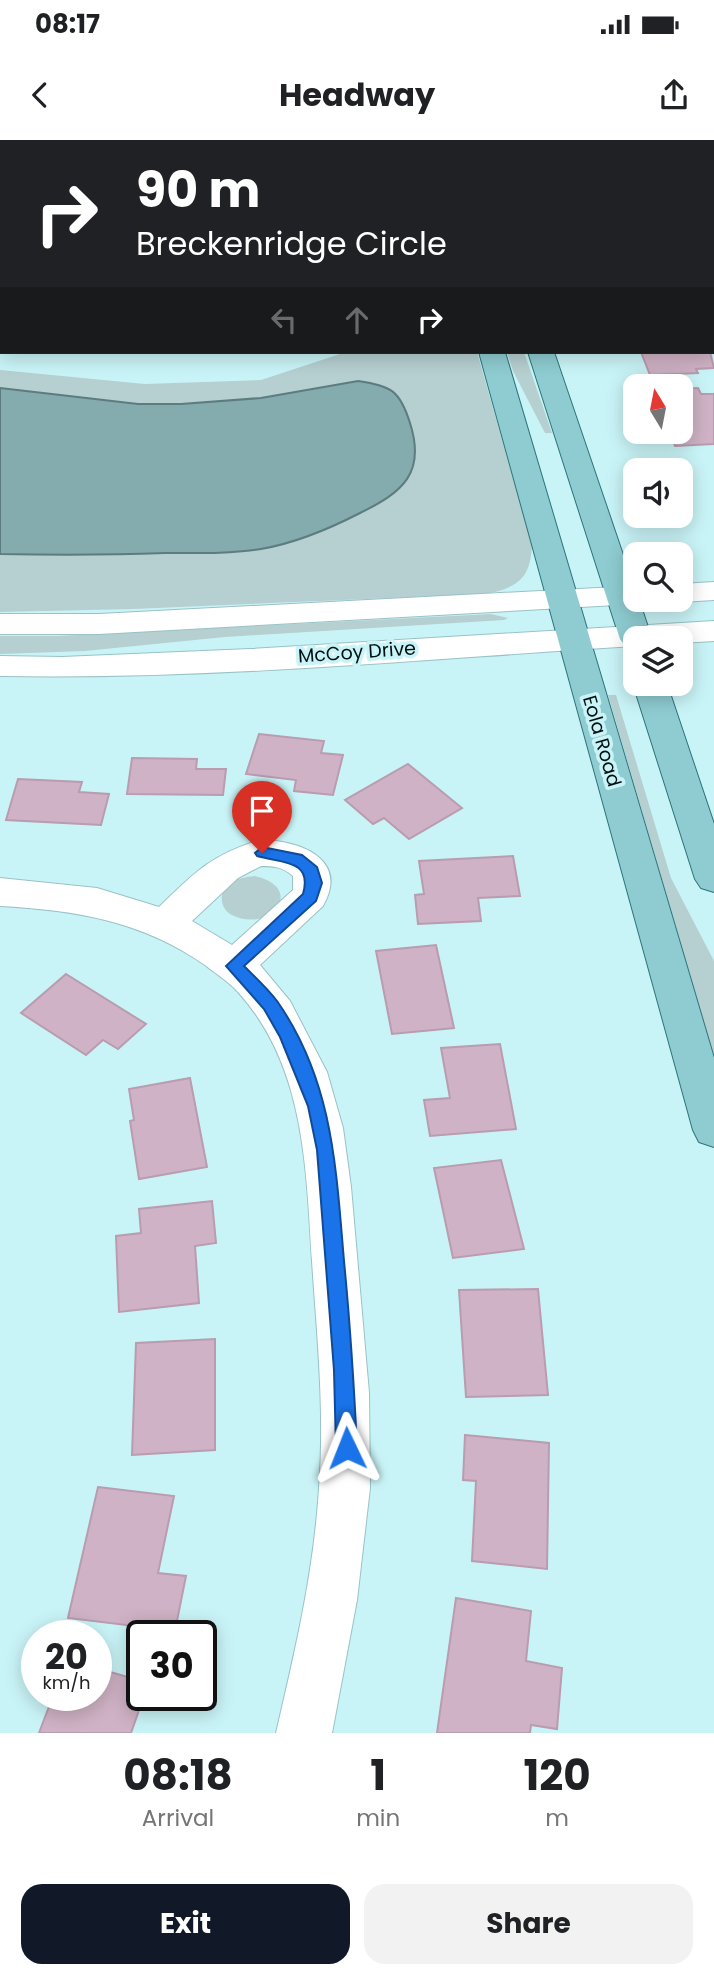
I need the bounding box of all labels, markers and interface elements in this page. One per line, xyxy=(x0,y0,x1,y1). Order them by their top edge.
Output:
text: 08:17 xyxy=(35,6,100,42)
text: Headway xyxy=(279,72,435,117)
icon: back xyxy=(21,76,59,114)
icon: share xyxy=(655,76,693,114)
text: 90 m xyxy=(136,156,260,224)
icon: right xyxy=(21,168,112,259)
text: Breckenridge Circle xyxy=(136,221,447,266)
icon: left xyxy=(265,301,303,339)
icon: ahead xyxy=(338,301,376,339)
icon: right xyxy=(411,301,449,339)
north arrow xyxy=(623,374,693,444)
map controls xyxy=(623,374,693,696)
button: sound xyxy=(623,458,693,528)
button: search xyxy=(623,542,693,612)
button: layers xyxy=(623,626,693,696)
street label: McCoy Drive xyxy=(297,634,417,670)
street label: Eola Road xyxy=(576,692,628,790)
pin xyxy=(232,781,292,853)
icon: arrive xyxy=(243,792,281,830)
position arrow xyxy=(310,1411,384,1485)
speed limit sign: 30 xyxy=(126,1620,217,1711)
text: 20 xyxy=(45,1632,88,1681)
text: km/h xyxy=(43,1670,90,1695)
text: 08:18 xyxy=(123,1746,233,1805)
text: 1 xyxy=(370,1746,386,1805)
text: 120 xyxy=(524,1746,591,1805)
text: Arrival xyxy=(142,1802,214,1834)
text: min xyxy=(356,1802,400,1834)
text: m xyxy=(545,1802,569,1834)
button: Exit xyxy=(21,1884,350,1964)
button: Share xyxy=(364,1884,693,1964)

